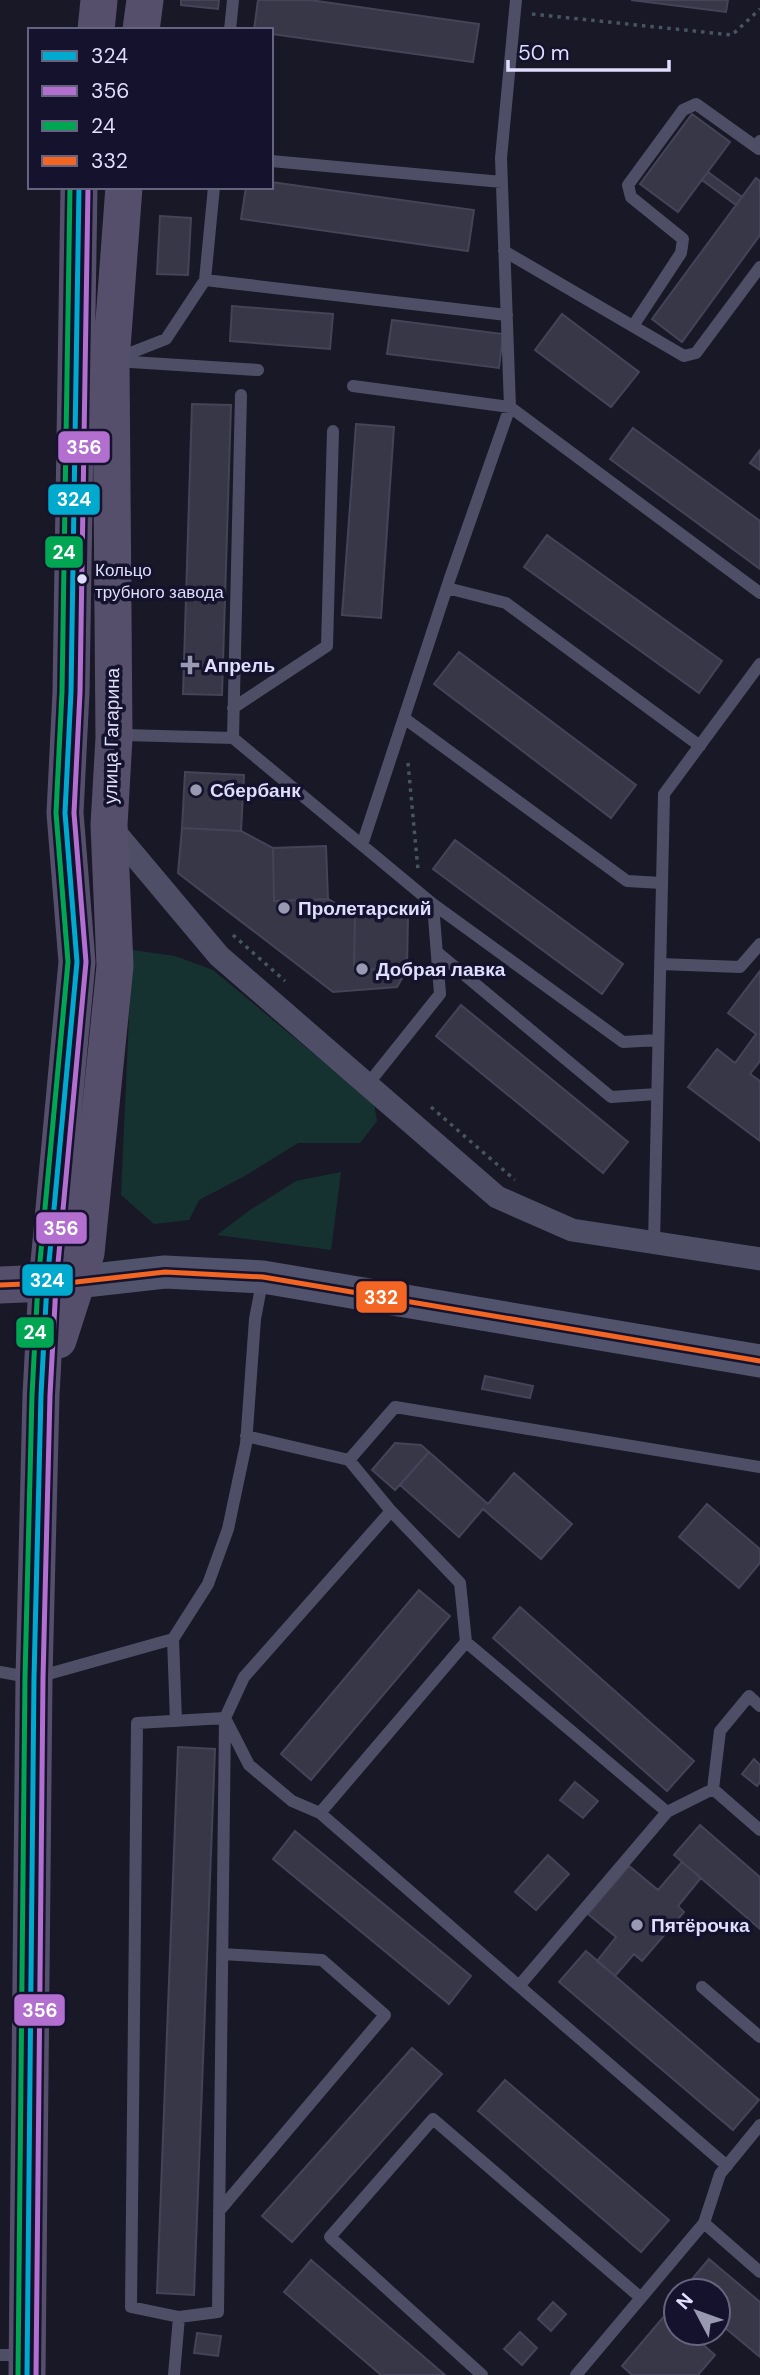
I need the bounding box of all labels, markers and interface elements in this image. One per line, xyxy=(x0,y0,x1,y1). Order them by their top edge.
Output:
legend xyxy=(28,28,273,189)
scale bar xyxy=(508,28,669,72)
text: 50 m xyxy=(518,39,569,67)
text: 324 xyxy=(91,42,128,70)
text: 356 xyxy=(91,77,129,105)
text: 24 xyxy=(91,112,116,140)
text: 332 xyxy=(91,147,128,175)
line badge: 356 xyxy=(57,430,111,464)
text: 356 xyxy=(66,435,102,460)
line badge: 324 xyxy=(47,483,101,516)
text: 324 xyxy=(57,487,91,512)
line badge: 24 xyxy=(44,535,84,569)
text: 24 xyxy=(52,540,76,565)
place label: Кольцо трубного завода xyxy=(95,559,224,603)
marker: Кольцо трубного завода xyxy=(75,572,89,586)
place label: Апрель xyxy=(204,653,275,678)
marker: Апрель xyxy=(182,657,198,673)
street label: улица Гагарина xyxy=(98,667,125,804)
place label: Сбербанк xyxy=(210,778,301,803)
marker: Сбербанк xyxy=(188,782,204,798)
place label: Пролетарский xyxy=(298,896,431,921)
marker: Пролетарский xyxy=(276,900,292,916)
place label: Добрая лавка xyxy=(376,957,506,982)
marker: Добрая лавка xyxy=(354,961,370,977)
line badge: 356 xyxy=(35,1211,88,1245)
text: 356 xyxy=(43,1216,79,1241)
line badge: 324 xyxy=(21,1263,74,1297)
text: 324 xyxy=(30,1268,64,1293)
line badge: 332 xyxy=(355,1280,408,1314)
text: 332 xyxy=(364,1285,398,1310)
line badge: 24 xyxy=(15,1316,55,1349)
text: 24 xyxy=(23,1320,47,1345)
place label: Пятёрочка xyxy=(651,1913,750,1938)
marker: Пятёрочка xyxy=(629,1917,645,1933)
line badge: 356 xyxy=(13,1993,66,2027)
text: 356 xyxy=(22,1998,58,2023)
north arrow xyxy=(662,2277,732,2347)
text: N xyxy=(671,2288,699,2315)

